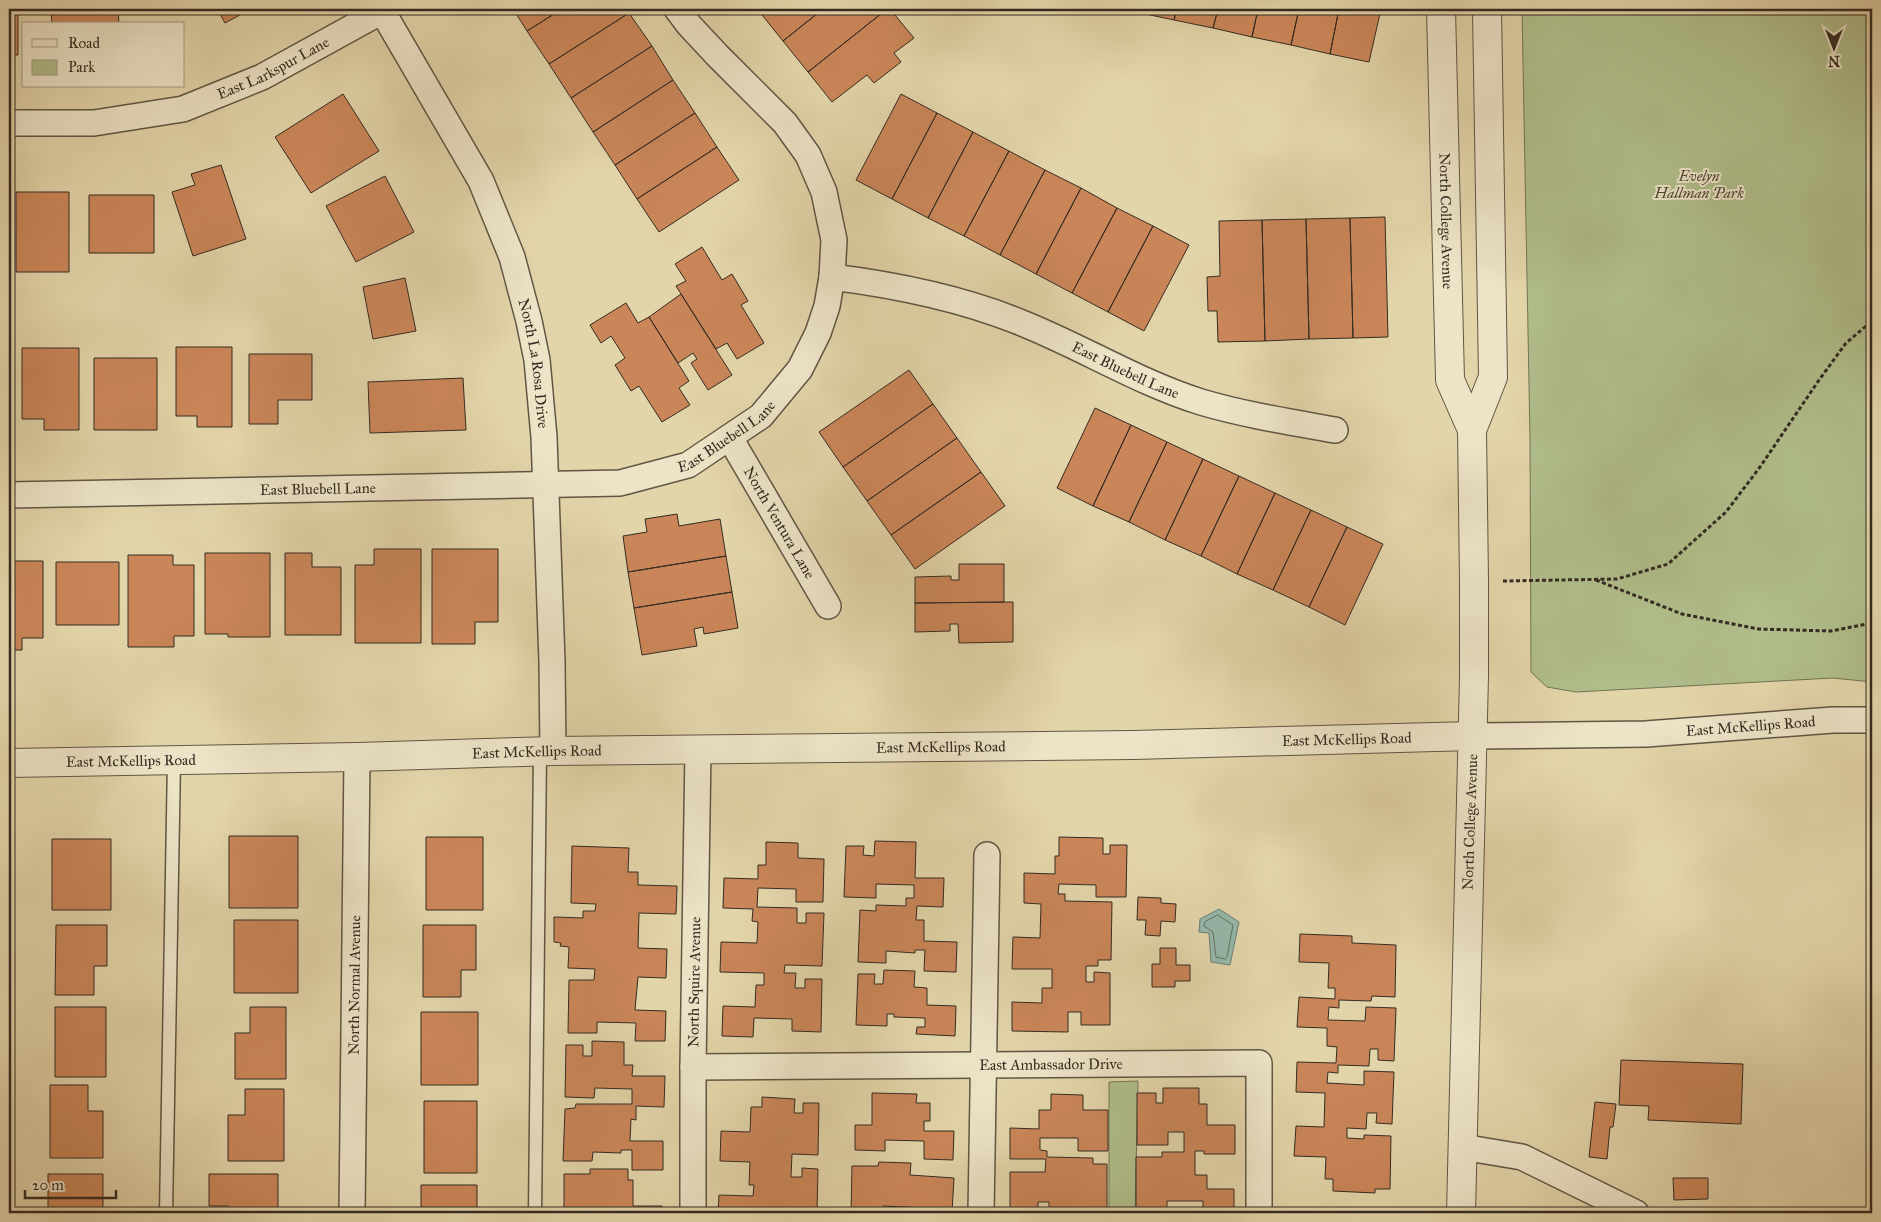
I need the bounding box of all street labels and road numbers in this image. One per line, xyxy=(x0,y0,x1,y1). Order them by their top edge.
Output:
street label: East Larkspur Lane xyxy=(214,33,332,103)
street label: North College Avenue xyxy=(1435,153,1457,289)
street label: North La Rosa Drive xyxy=(514,297,552,429)
street label: East Bluebell Lane xyxy=(1069,338,1182,403)
street label: East Bluebell Lane xyxy=(676,397,779,476)
street label: North Ventura Lane xyxy=(740,463,819,582)
street label: East Bluebell Lane xyxy=(260,479,376,499)
street label: East McKellips Road xyxy=(1685,712,1817,740)
street label: East McKellips Road xyxy=(1282,729,1412,750)
street label: East McKellips Road xyxy=(876,737,1006,757)
street label: East McKellips Road xyxy=(472,741,602,762)
street label: East McKellips Road xyxy=(66,751,197,771)
street label: North College Avenue xyxy=(1459,754,1481,890)
street label: North Normal Avenue xyxy=(345,915,364,1055)
street label: North Squire Avenue xyxy=(684,917,704,1047)
street label: East Ambassador Drive xyxy=(979,1055,1123,1074)

